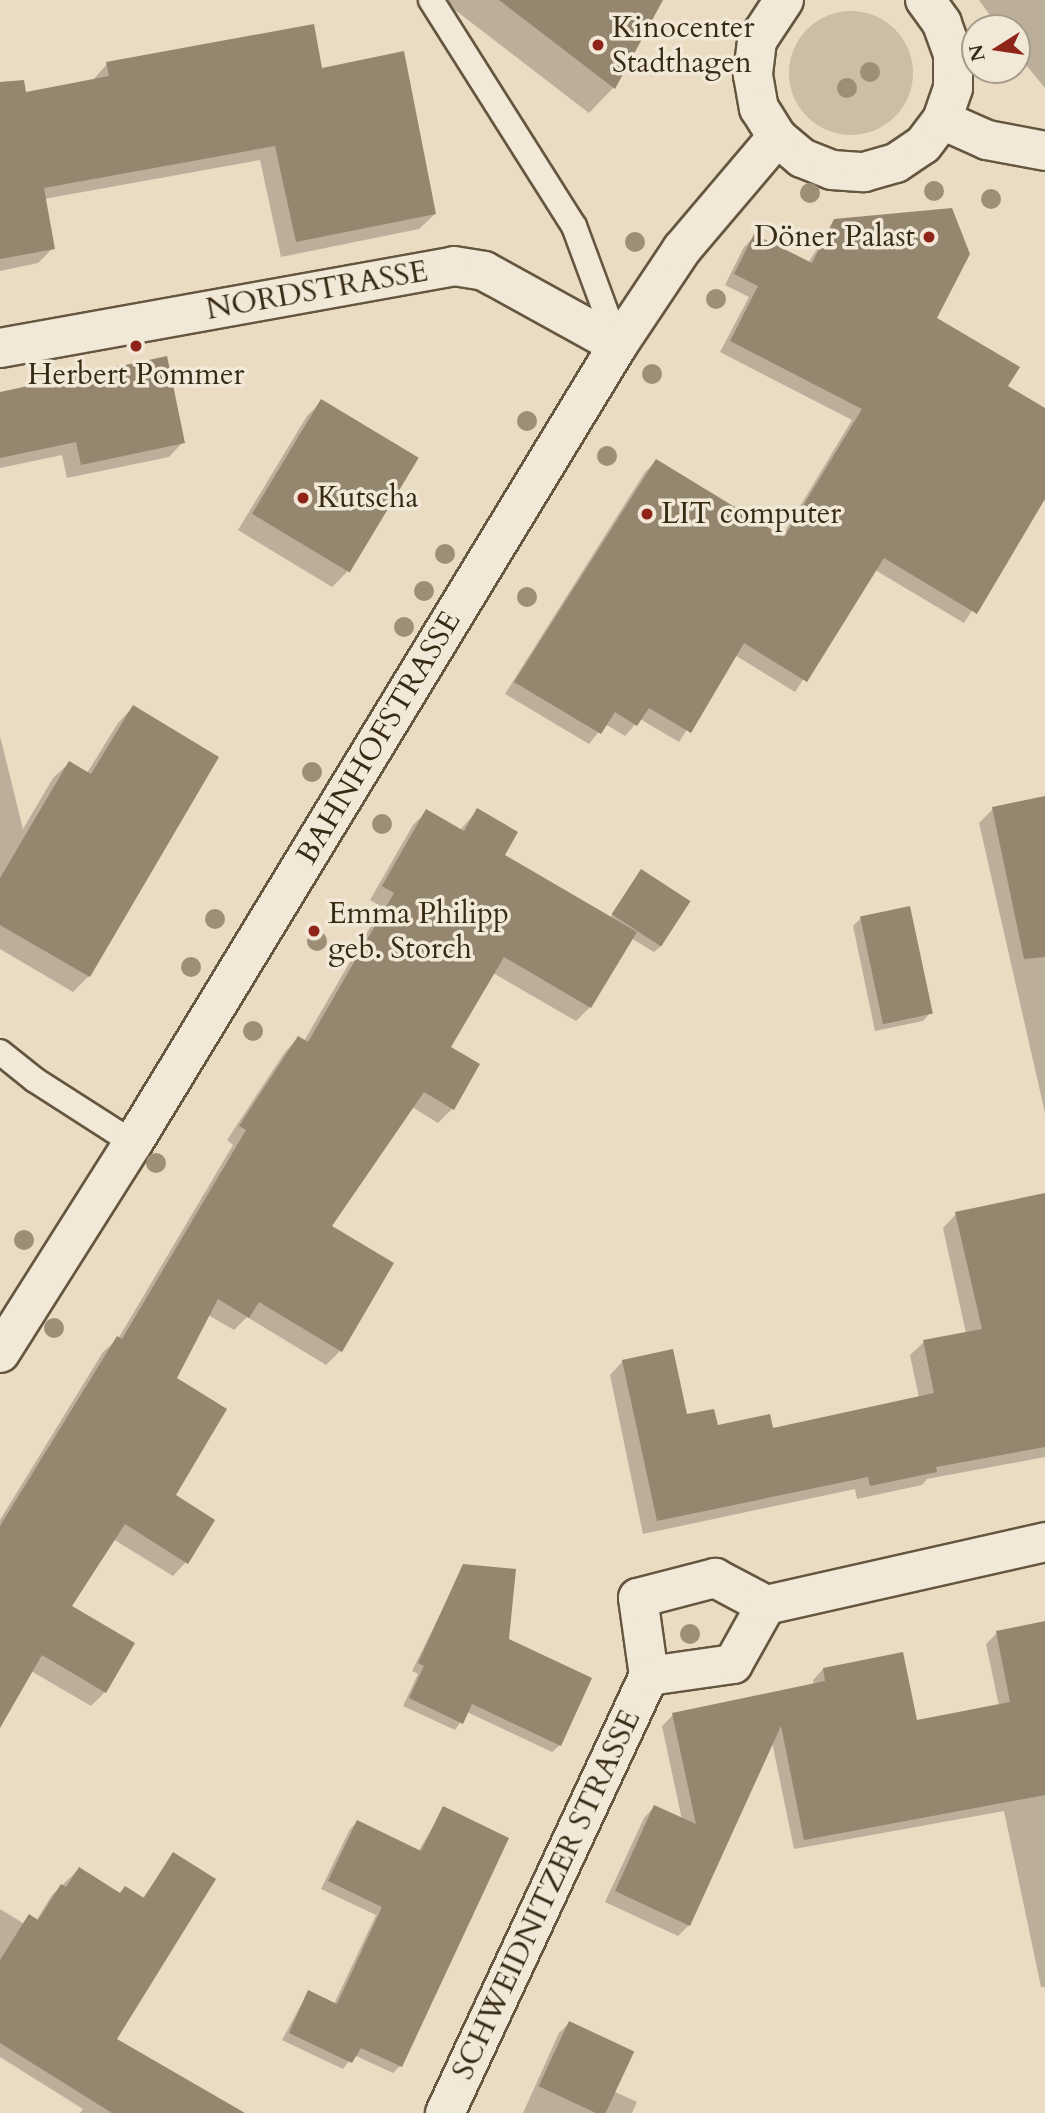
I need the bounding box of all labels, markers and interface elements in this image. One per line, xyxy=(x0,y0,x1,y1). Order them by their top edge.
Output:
place label: Kinocenter Stadthagen xyxy=(612,10,754,80)
north arrow xyxy=(961,14,1031,84)
marker: Kinocenter Stadthagen xyxy=(590,37,606,53)
text: N xyxy=(963,42,992,64)
place label: Döner Palast xyxy=(754,219,915,255)
marker: Döner Palast xyxy=(921,229,937,245)
street label: NORDSTRASSE xyxy=(203,254,431,328)
marker: Herbert Pommer xyxy=(128,338,144,354)
place label: Herbert Pommer xyxy=(27,357,245,393)
place label: Kutscha xyxy=(317,480,418,516)
marker: Kutscha xyxy=(295,490,311,506)
place label: LIT computer xyxy=(661,496,841,532)
marker: LIT computer xyxy=(639,506,655,522)
street label: BAHNHOFSTRASSE xyxy=(289,605,469,871)
place label: Emma Philipp geb. Storch xyxy=(328,896,509,967)
marker: Emma Philipp geb. Storch xyxy=(306,923,322,939)
street label: SCHWEIDNITZER STRASSE xyxy=(445,1704,649,2086)

